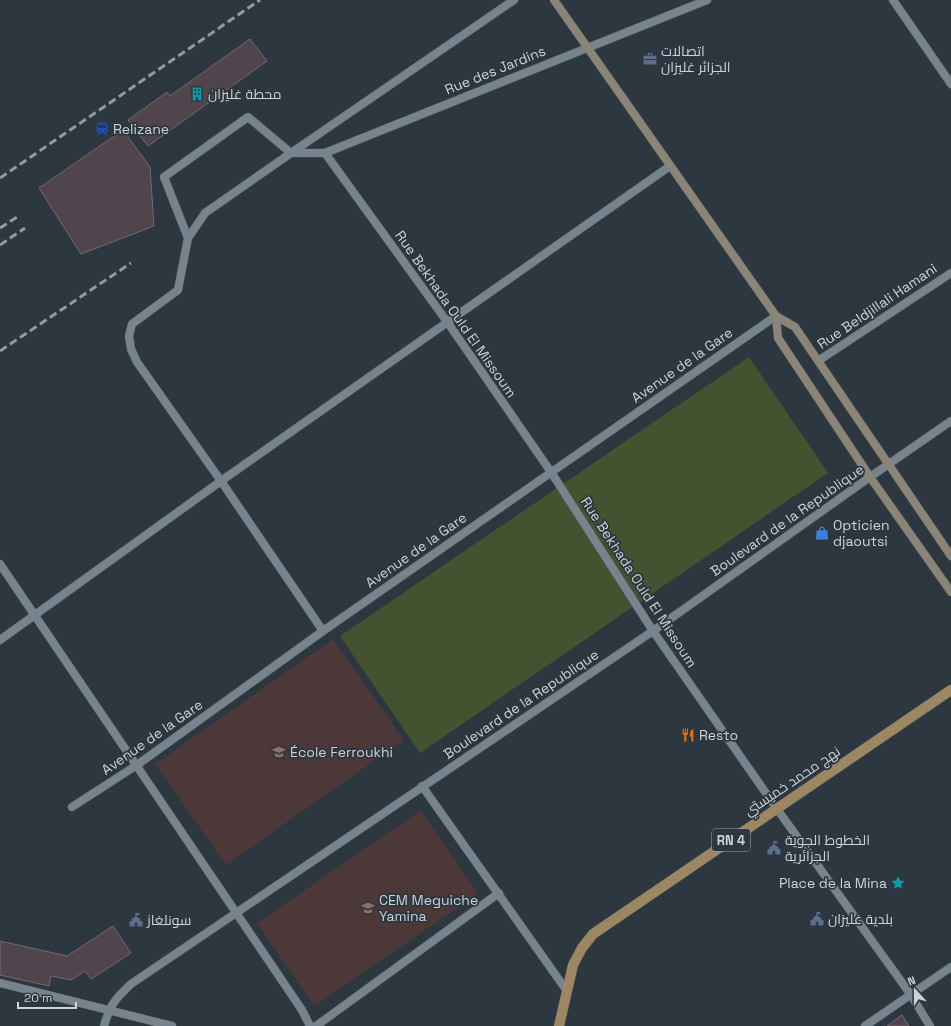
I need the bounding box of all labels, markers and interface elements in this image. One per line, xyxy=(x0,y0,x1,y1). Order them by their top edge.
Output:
street label: Rue des Jardins xyxy=(442,42,548,98)
place label: اتصالات الجزائر غليزان xyxy=(661,42,731,76)
office icon: اتصالات الجزائر غليزان xyxy=(642,51,658,67)
place label: محطة غليزان xyxy=(208,85,282,103)
building icon: محطة غليزان xyxy=(189,86,205,102)
place label: Relizane xyxy=(113,120,169,138)
station icon: Relizane xyxy=(94,121,110,137)
street label: Rue Bekhada Ould El Missoum xyxy=(391,227,521,401)
street label: Rue Beldjillali Hamani xyxy=(814,259,940,353)
street label: Avenue de la Gare xyxy=(628,323,736,407)
street label: Boulevard de la Republique xyxy=(707,460,867,580)
street label: Rue Bekhada Ould El Missoum xyxy=(577,493,701,671)
street label: Avenue de la Gare xyxy=(362,508,470,592)
place label: Opticien djaoutsi xyxy=(833,516,890,550)
shop icon: Opticien djaoutsi xyxy=(814,525,830,541)
street label: Boulevard de la Republique xyxy=(440,645,602,763)
street label: Avenue de la Gare xyxy=(98,695,206,779)
place label: Resto xyxy=(699,726,738,744)
restaurant icon: Resto xyxy=(680,727,696,743)
street label: نهج محمد خميستي xyxy=(740,742,845,822)
place label: École Ferroukhi xyxy=(290,743,393,761)
school or university icon: École Ferroukhi xyxy=(271,744,287,760)
road number: RN 4 xyxy=(712,829,750,851)
place label: الخطوط الجوية الجزائرية xyxy=(785,831,870,865)
public building icon: الخطوط الجوية الجزائرية xyxy=(766,840,782,856)
place label: Place de la Mina xyxy=(779,874,887,892)
place icon: Place de la Mina xyxy=(890,875,906,891)
place label: CEM Meguiche Yamina xyxy=(379,891,478,925)
school or university icon: CEM Meguiche Yamina xyxy=(360,900,376,916)
place label: بلدية غليزان xyxy=(828,910,893,928)
place label: سونلغاز xyxy=(146,911,191,929)
public building icon: بلدية غليزان xyxy=(809,911,825,927)
public building icon: سونلغاز xyxy=(128,912,144,928)
north arrow xyxy=(895,970,935,1010)
text: N xyxy=(905,973,917,989)
scale bar xyxy=(18,984,76,1010)
text: 20 m xyxy=(24,990,52,1006)

